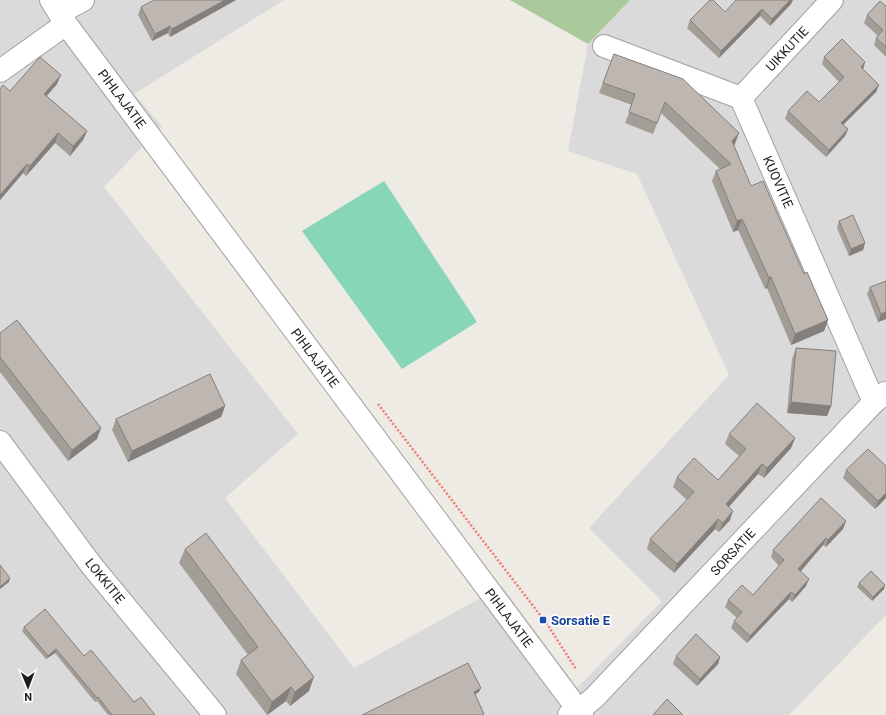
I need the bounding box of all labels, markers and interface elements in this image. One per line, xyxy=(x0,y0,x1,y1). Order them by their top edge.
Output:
street label: UIKKUTIE xyxy=(763,24,811,74)
street label: PIHLAJATIE xyxy=(95,67,149,131)
street label: KUOVITIE xyxy=(760,154,796,210)
street label: PIHLAJATIE xyxy=(288,326,342,390)
street label: SORSATIE xyxy=(707,525,759,579)
street label: LOKKITIE xyxy=(82,555,128,607)
street label: PIHLAJATIE xyxy=(482,586,536,650)
place label: Sorsatie E xyxy=(551,613,611,628)
marker: Sorsatie E xyxy=(538,615,548,625)
north arrow xyxy=(8,667,48,707)
text: N xyxy=(24,690,32,703)

